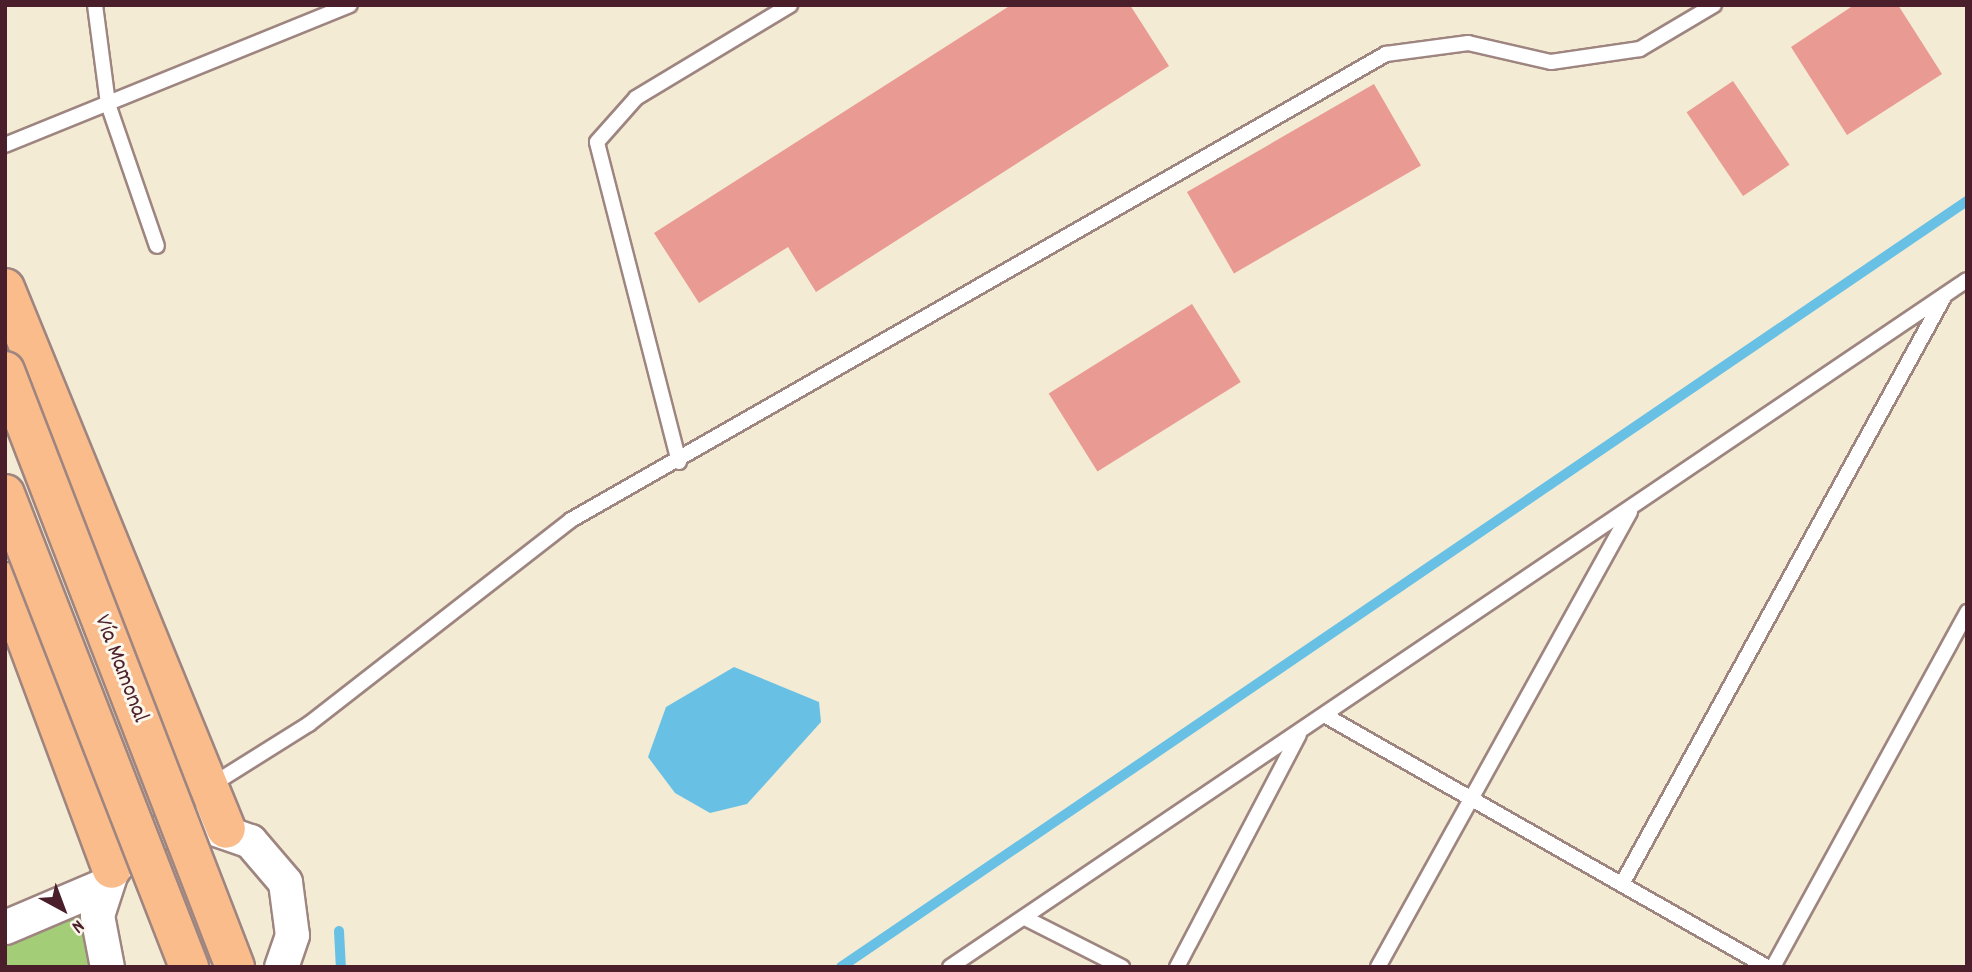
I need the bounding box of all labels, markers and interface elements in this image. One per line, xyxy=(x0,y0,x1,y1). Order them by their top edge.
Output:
street label: Vía Mamonal xyxy=(86,611,154,727)
north arrow xyxy=(28,874,98,944)
text: N xyxy=(65,912,90,938)

